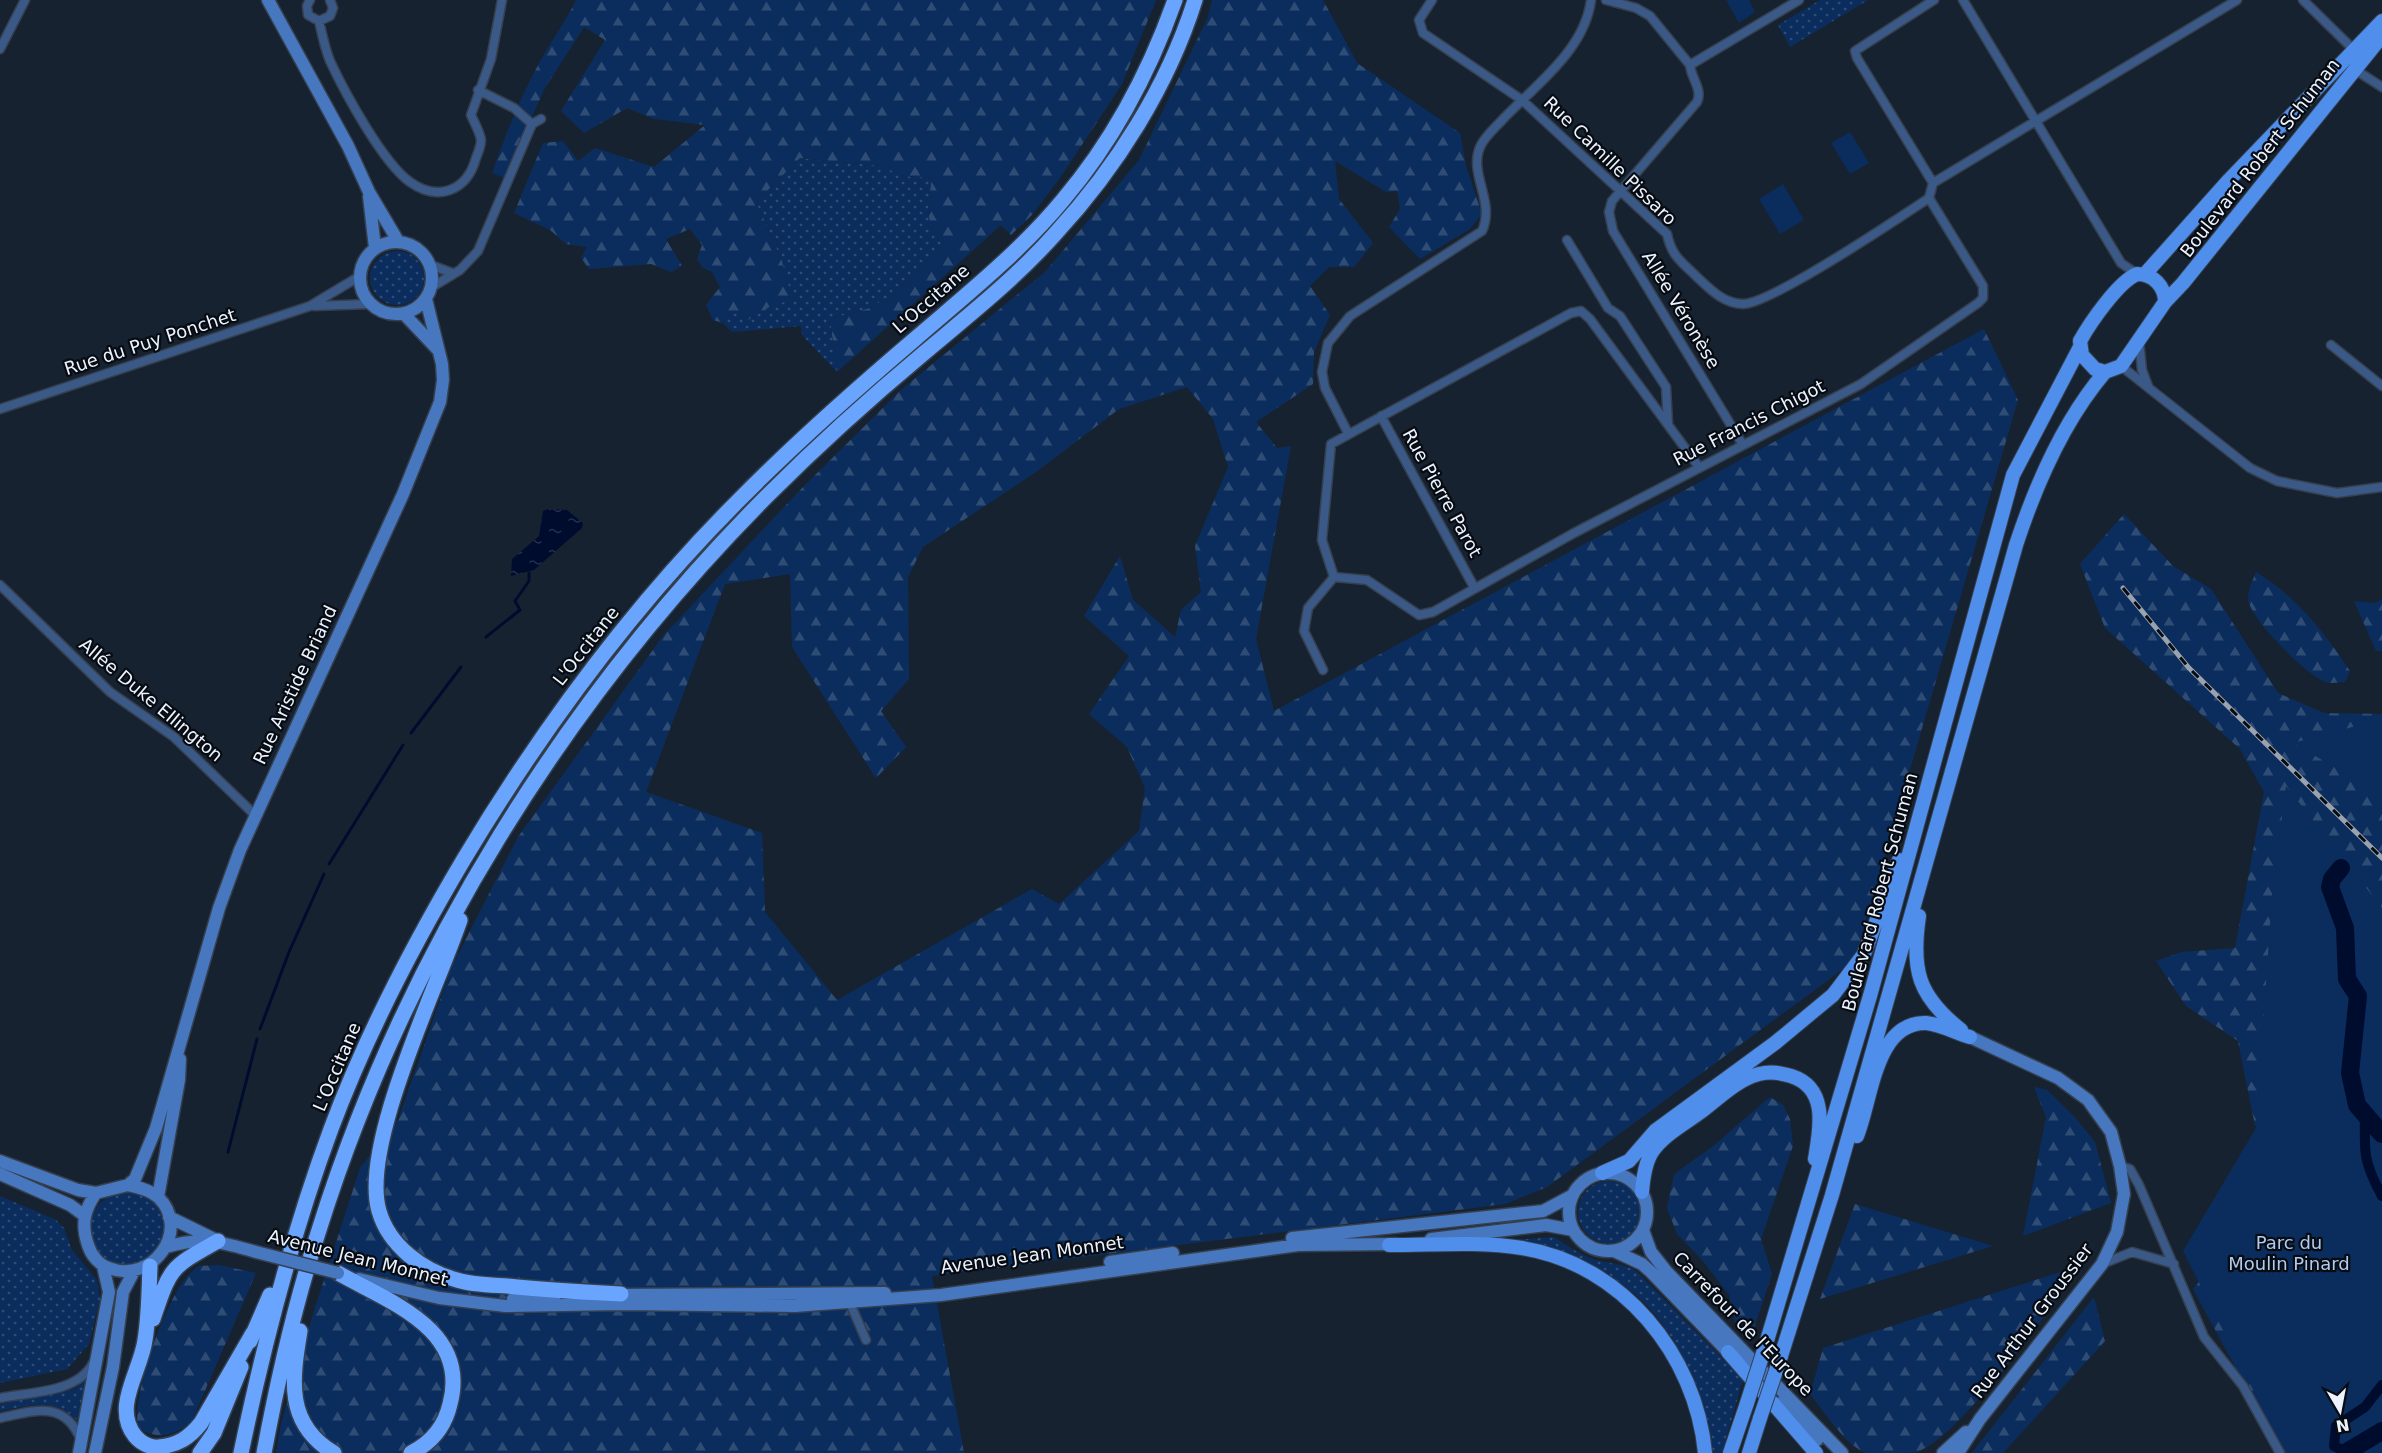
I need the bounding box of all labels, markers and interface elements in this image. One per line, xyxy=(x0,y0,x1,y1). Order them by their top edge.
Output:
street label: Boulevard Robert Schuman xyxy=(2176,54,2344,261)
street label: Rue Camille Pissaro xyxy=(1540,92,1681,229)
street label: Allée Véronèse xyxy=(1638,247,1725,372)
street label: L'Occitane xyxy=(888,260,973,338)
street label: Rue du Puy Ponchet xyxy=(62,304,238,379)
street label: Rue Francis Chigot xyxy=(1669,375,1828,470)
street label: Rue Pierre Parot xyxy=(1398,425,1486,561)
street label: Rue Aristide Briand xyxy=(248,602,341,768)
street label: L'Occitane xyxy=(548,602,623,689)
street label: Allée Duke Ellington xyxy=(75,633,227,766)
street label: Boulevard Robert Schuman xyxy=(1838,770,1922,1014)
street label: L'Occitane xyxy=(308,1019,365,1114)
street label: Avenue Jean Monnet xyxy=(266,1225,450,1290)
street label: Avenue Jean Monnet xyxy=(939,1231,1125,1278)
park label: Parc du Moulin Pinard xyxy=(2228,1232,2350,1274)
street label: Rue Arthur Groussier xyxy=(1967,1239,2097,1402)
street label: Carrefour de l'Europe xyxy=(1669,1247,1818,1400)
north arrow xyxy=(2310,1381,2370,1441)
text: N xyxy=(2334,1415,2351,1436)

